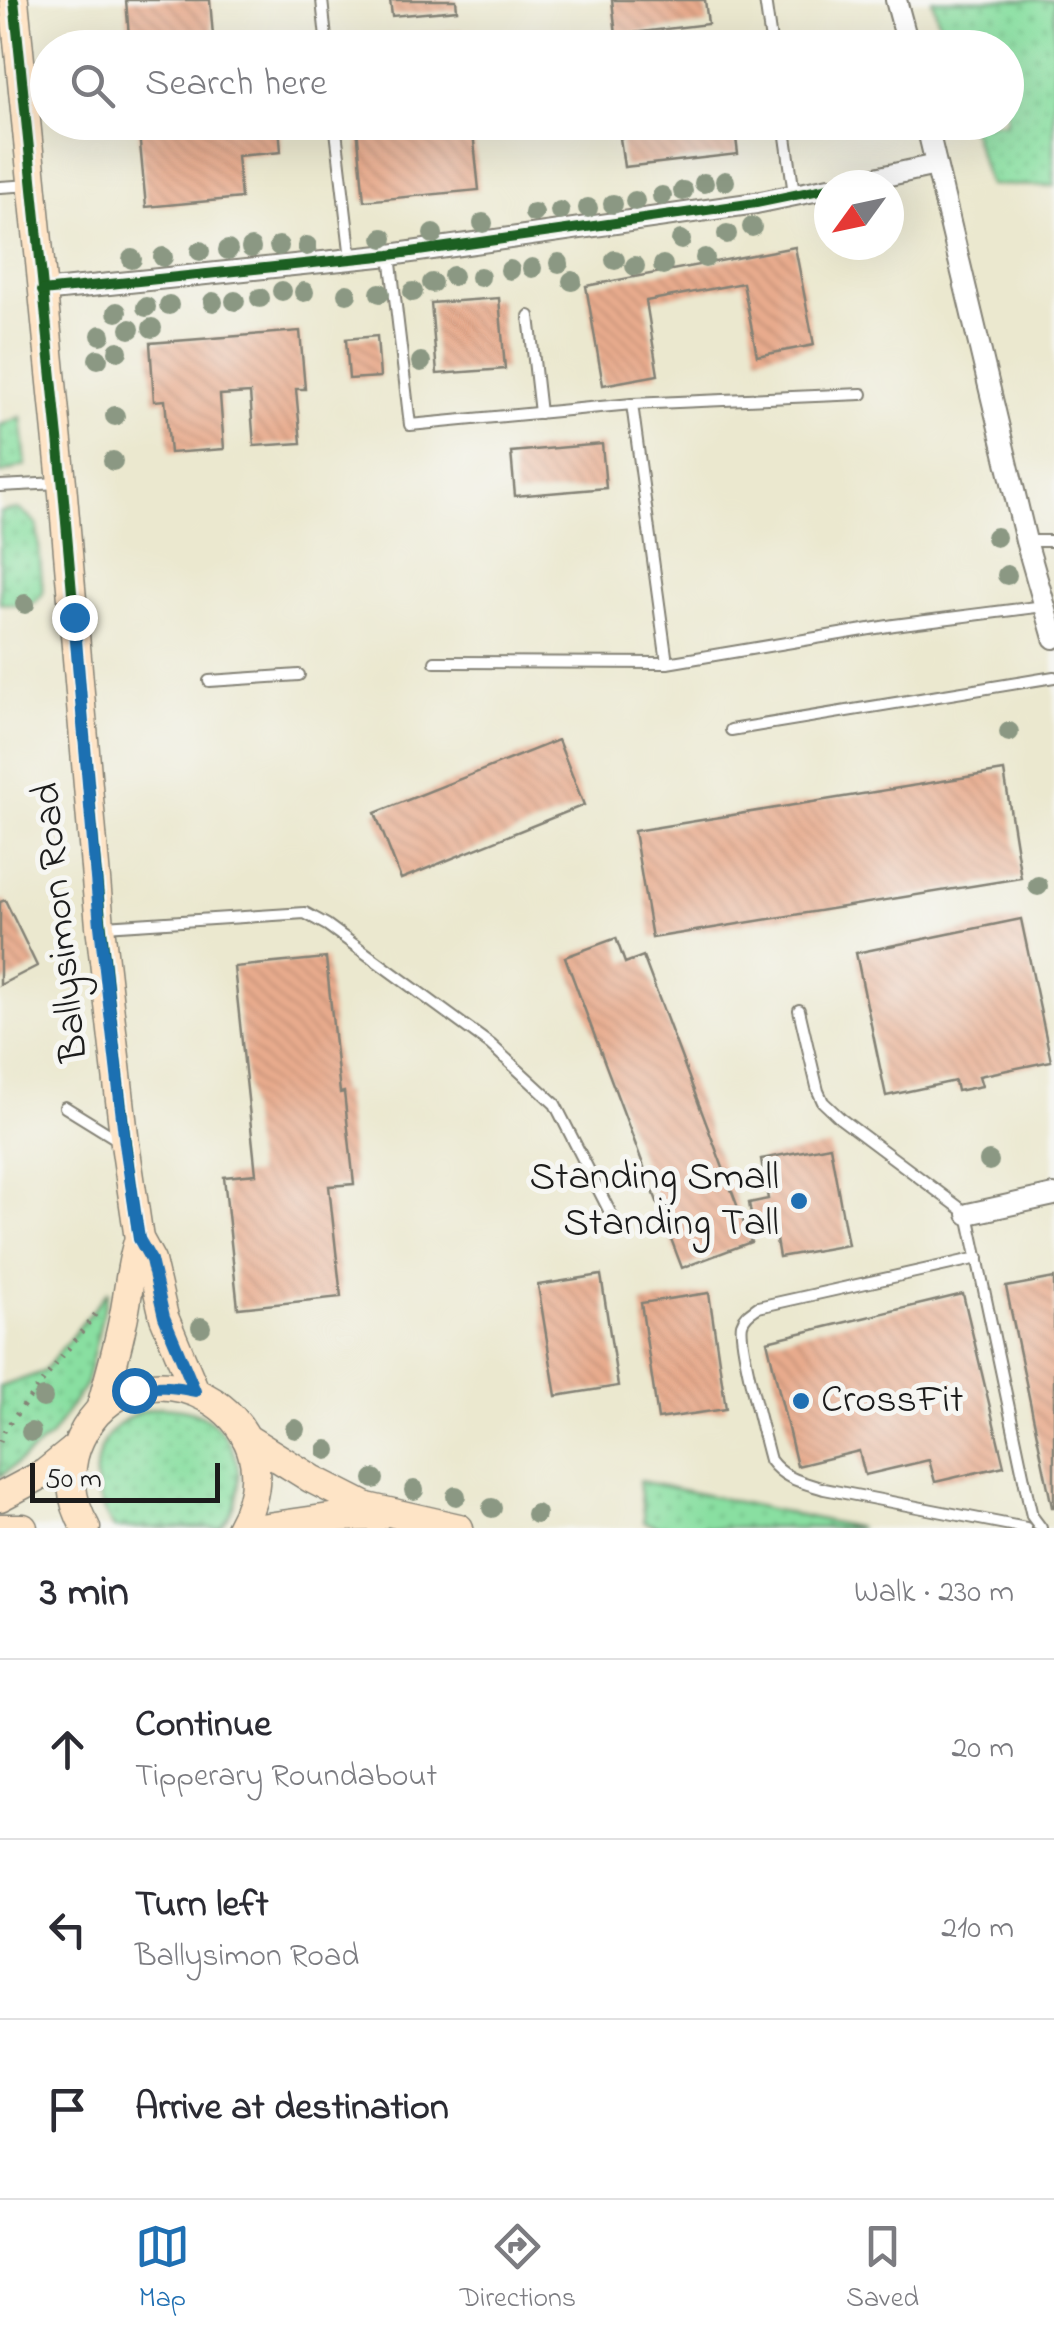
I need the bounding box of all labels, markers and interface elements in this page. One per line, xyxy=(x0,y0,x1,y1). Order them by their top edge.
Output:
search box xyxy=(30,30,1024,140)
text: Search here xyxy=(145,57,327,113)
icon: search xyxy=(65,58,120,113)
north arrow xyxy=(814,170,904,260)
route end xyxy=(52,595,98,641)
street label: Ballysimon Road xyxy=(18,780,106,1065)
place label: Standing Small Standing Tall xyxy=(529,1149,779,1254)
marker: Standing Small Standing Tall xyxy=(788,1190,810,1212)
route start xyxy=(112,1368,158,1414)
place label: CrossFit xyxy=(821,1372,963,1431)
marker: CrossFit xyxy=(790,1390,812,1412)
scale bar xyxy=(30,1458,220,1502)
text: 50 m xyxy=(45,1460,102,1501)
text: 3 min xyxy=(40,1563,129,1624)
text: Walk · 230 m xyxy=(854,1570,1014,1617)
text: Continue xyxy=(135,1698,271,1754)
icon: ahead xyxy=(40,1722,95,1777)
text: 20 m xyxy=(951,1726,1014,1773)
text: Tipperary Roundabout xyxy=(135,1754,437,1801)
text: Turn left xyxy=(135,1878,268,1934)
icon: left xyxy=(40,1902,95,1957)
text: 210 m xyxy=(941,1906,1014,1953)
text: Ballysimon Road xyxy=(135,1934,359,1981)
text: Arrive at destination xyxy=(135,2081,449,2137)
icon: arrive xyxy=(40,2082,95,2137)
tab: Map xyxy=(135,2219,190,2320)
tab: Directions xyxy=(460,2219,576,2320)
tab: Saved xyxy=(846,2219,919,2320)

